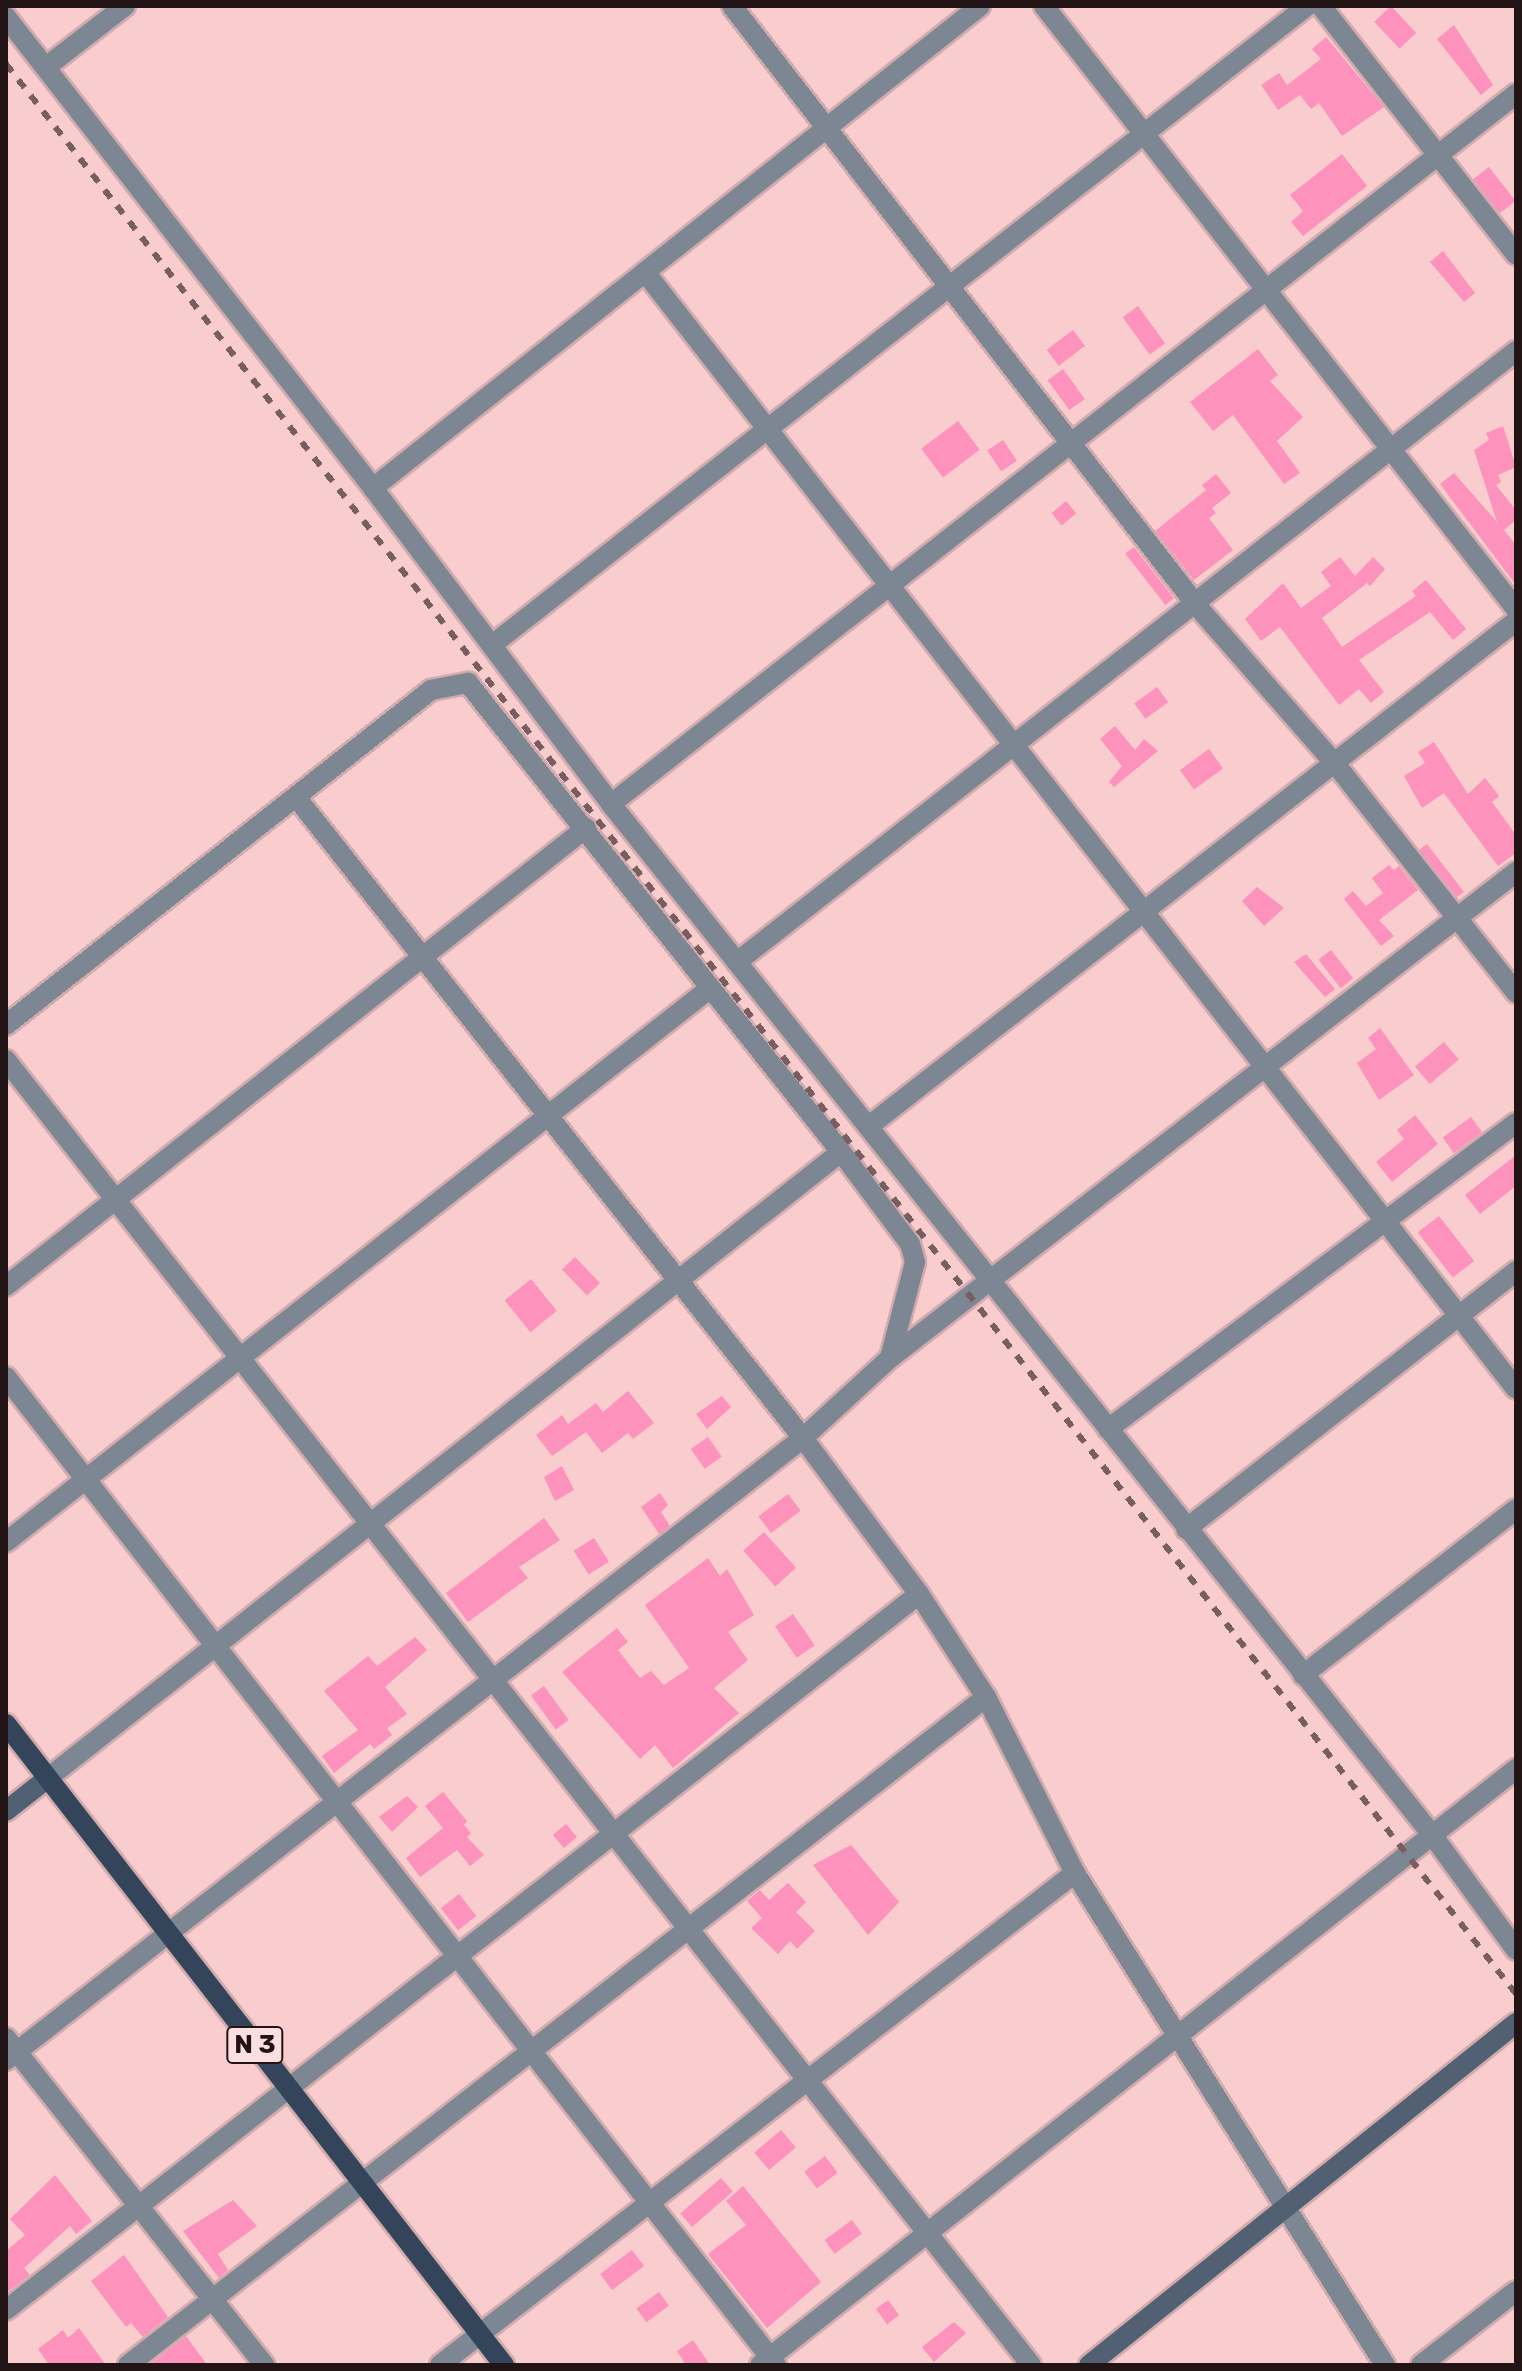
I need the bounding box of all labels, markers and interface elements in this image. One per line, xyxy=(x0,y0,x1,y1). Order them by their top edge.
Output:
road number: N 3 xyxy=(225,2023,285,2067)

